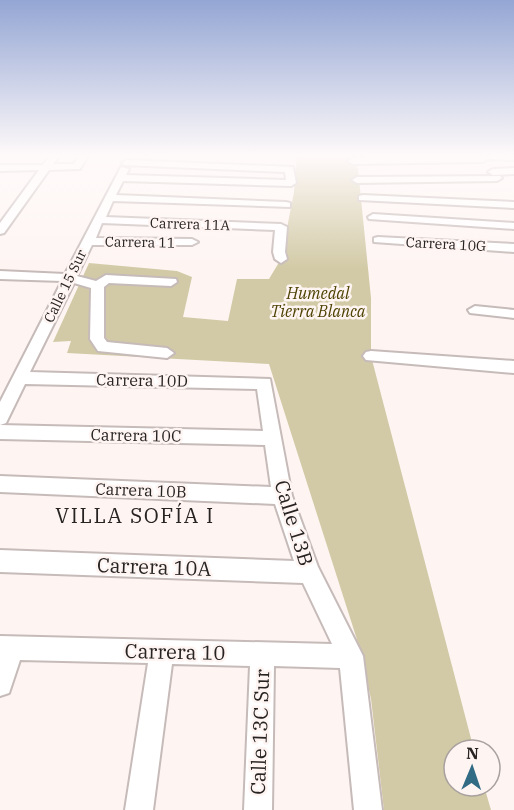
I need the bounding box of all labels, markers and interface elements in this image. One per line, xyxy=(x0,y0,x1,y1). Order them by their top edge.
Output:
street label: Carrera 11A xyxy=(150,214,231,234)
street label: Carrera 11 xyxy=(105,232,175,252)
street label: Carrera 10G xyxy=(405,233,487,255)
street label: Calle 15 Sur xyxy=(40,246,91,325)
park label: Humedal Tierra Blanca xyxy=(271,283,366,321)
street label: Carrera 10D xyxy=(96,369,188,391)
street label: Carrera 10C xyxy=(90,424,182,446)
street label: Calle 13B xyxy=(269,477,320,569)
street label: Carrera 10B xyxy=(95,478,187,502)
district label: VILLA SOFÍA I xyxy=(55,501,215,529)
street label: Carrera 10A xyxy=(96,551,212,582)
street label: Carrera 10 xyxy=(124,637,226,666)
street label: Calle 13C Sur xyxy=(244,669,275,795)
north arrow xyxy=(442,738,502,798)
text: N xyxy=(466,743,479,763)

